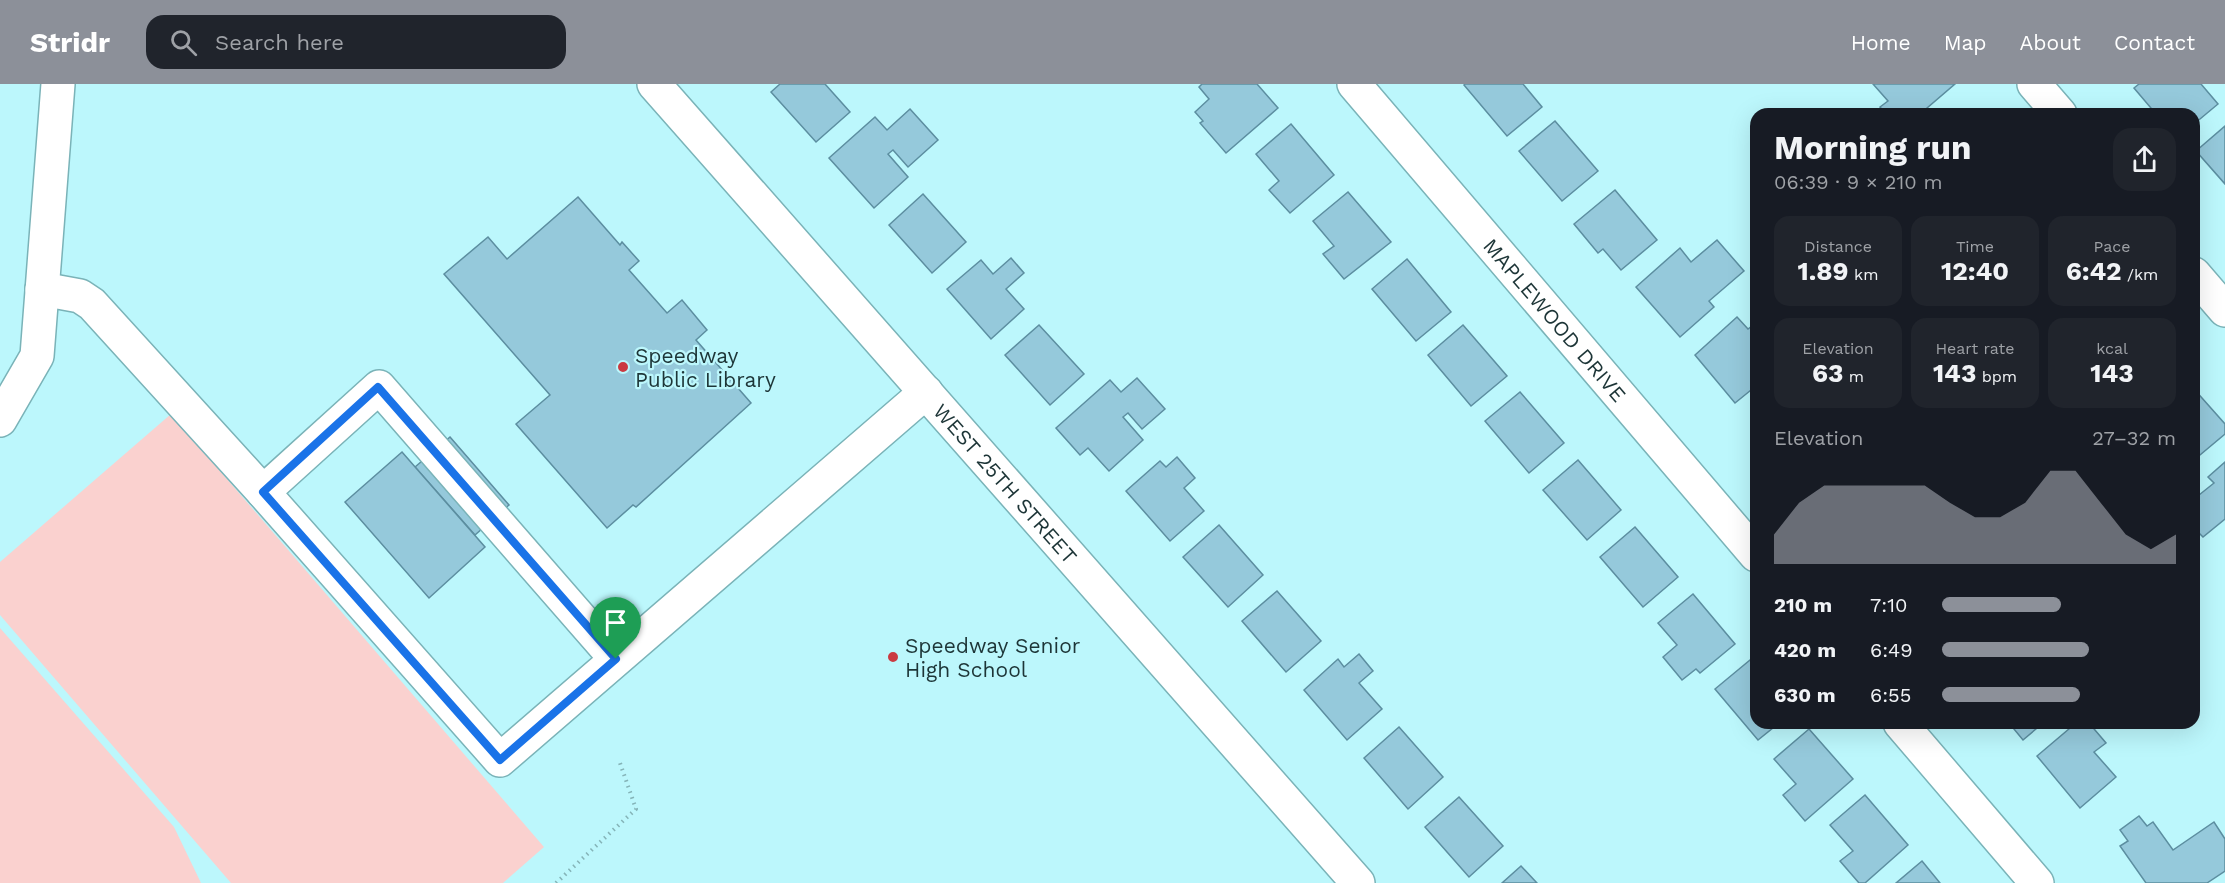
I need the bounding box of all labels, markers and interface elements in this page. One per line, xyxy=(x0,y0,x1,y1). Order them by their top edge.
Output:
search box xyxy=(146,15,566,69)
text: Stridr xyxy=(30,26,110,59)
icon: search xyxy=(167,26,200,59)
text: Search here xyxy=(215,30,344,55)
text: Home xyxy=(1851,30,1911,55)
text: Map xyxy=(1944,30,1987,55)
text: About xyxy=(2020,30,2081,55)
text: Contact xyxy=(2114,30,2195,55)
text: Morning run xyxy=(1774,128,1971,167)
button: share xyxy=(2113,128,2176,191)
text: 06:39 · 9 × 210 m xyxy=(1774,170,1943,194)
street label: MAPLEWOOD DRIVE xyxy=(1479,233,1632,407)
text: Distance xyxy=(1804,237,1872,256)
text: Time xyxy=(1956,237,1994,256)
text: Pace xyxy=(2093,237,2131,256)
text: 1.89 xyxy=(1798,256,1849,286)
text: 12:40 xyxy=(1941,256,2009,286)
text: 6:42 xyxy=(2066,256,2122,286)
text: km xyxy=(1849,265,1878,284)
text: /km xyxy=(2122,265,2158,284)
text: Elevation xyxy=(1802,339,1874,358)
text: Heart rate xyxy=(1935,339,2015,358)
text: kcal xyxy=(2096,339,2128,358)
place label: Speedway Public Library xyxy=(635,343,776,392)
text: 63 xyxy=(1812,358,1843,388)
text: 143 xyxy=(1933,358,1976,388)
text: 143 xyxy=(2090,358,2134,388)
marker: Speedway Public Library xyxy=(616,360,630,374)
text: m xyxy=(1843,367,1864,386)
text: bpm xyxy=(1976,367,2017,386)
street label: WEST 25TH STREET xyxy=(929,398,1083,568)
text: Elevation xyxy=(1774,426,1863,450)
text: 27–32 m xyxy=(2092,426,2176,450)
text: 210 m xyxy=(1774,593,1832,617)
text: 7:10 xyxy=(1870,593,1907,617)
pin xyxy=(590,597,641,659)
icon: arrive xyxy=(599,606,632,639)
place label: Speedway Senior High School xyxy=(905,633,1081,682)
text: 420 m xyxy=(1774,638,1836,662)
text: 6:49 xyxy=(1870,638,1913,662)
marker: Speedway Senior High School xyxy=(886,650,900,664)
text: 630 m xyxy=(1774,683,1836,707)
text: 6:55 xyxy=(1870,683,1911,707)

